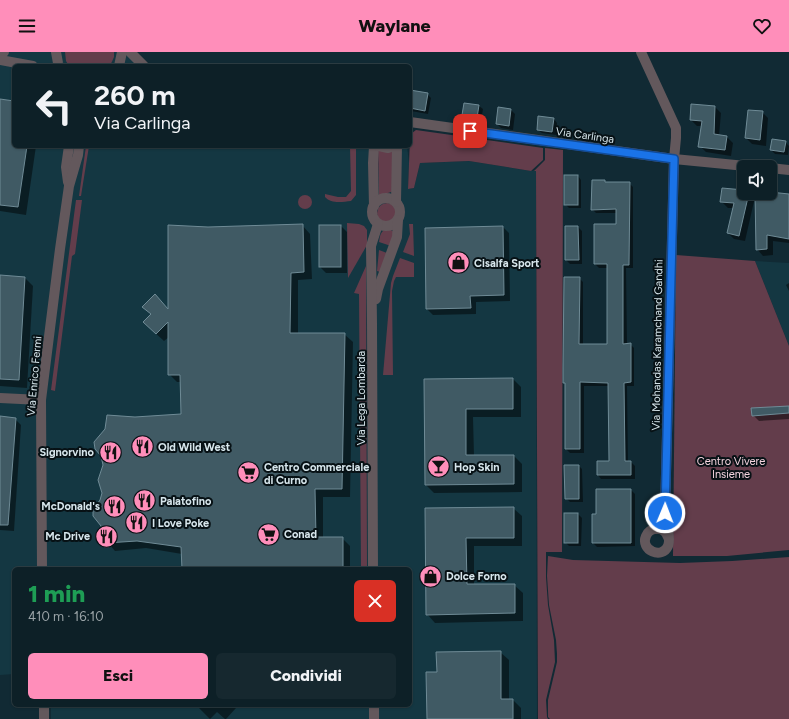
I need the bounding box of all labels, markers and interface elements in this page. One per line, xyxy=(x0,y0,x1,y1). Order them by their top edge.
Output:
icon: menu xyxy=(16,15,38,37)
text: Waylane xyxy=(358,15,431,37)
icon: heart xyxy=(751,15,773,37)
text: 260 m xyxy=(94,78,176,112)
icon: left xyxy=(28,80,80,132)
text: Via Carlinga xyxy=(94,112,190,134)
pin xyxy=(453,114,487,148)
icon: arrive xyxy=(459,120,481,142)
street label: Via Carlinga xyxy=(555,125,615,146)
map controls xyxy=(737,160,777,200)
button: sound xyxy=(737,160,777,200)
shop icon: Cisalfa Sport xyxy=(446,250,472,276)
place label: Cisalfa Sport xyxy=(474,257,540,270)
street label: Via Mohandas Karamchand Gandhi xyxy=(650,259,665,431)
street label: Via Enrico Fermi xyxy=(25,336,44,416)
street label: Via Lega Lombarda xyxy=(355,351,368,445)
restaurant icon: Old Wild West xyxy=(130,434,156,460)
restaurant icon: Signorvino xyxy=(97,439,123,465)
place label: Old Wild West xyxy=(158,441,231,454)
place label: Signorvino xyxy=(39,446,95,459)
bar icon: Hop Skin xyxy=(425,454,451,480)
park label: Centro Vivere Insieme xyxy=(697,455,765,481)
supermarket icon: Centro Commerciale di Curno xyxy=(235,460,261,486)
place label: Centro Commerciale di Curno xyxy=(264,461,369,487)
place label: Hop Skin xyxy=(454,461,500,474)
restaurant icon: Palatofino xyxy=(132,488,158,514)
position arrow xyxy=(644,492,686,534)
restaurant icon: McDonald's xyxy=(102,493,128,519)
place label: Palatofino xyxy=(160,495,212,508)
place label: McDonald's xyxy=(41,500,100,513)
restaurant icon: I Love Poke xyxy=(124,510,150,536)
place label: I Love Poke xyxy=(152,517,209,530)
supermarket icon: Conad xyxy=(256,521,282,547)
restaurant icon: Mc Drive xyxy=(93,523,119,549)
place label: Conad xyxy=(284,528,317,541)
place label: Mc Drive xyxy=(45,530,90,543)
shop icon: Dolce Forno xyxy=(417,563,443,589)
place label: Dolce Forno xyxy=(446,570,507,583)
text: 1 min xyxy=(28,579,85,608)
button: close xyxy=(354,580,396,622)
text: 410 m · 16:10 xyxy=(28,609,104,624)
button: Esci xyxy=(28,653,208,699)
button: Condividi xyxy=(216,653,396,699)

